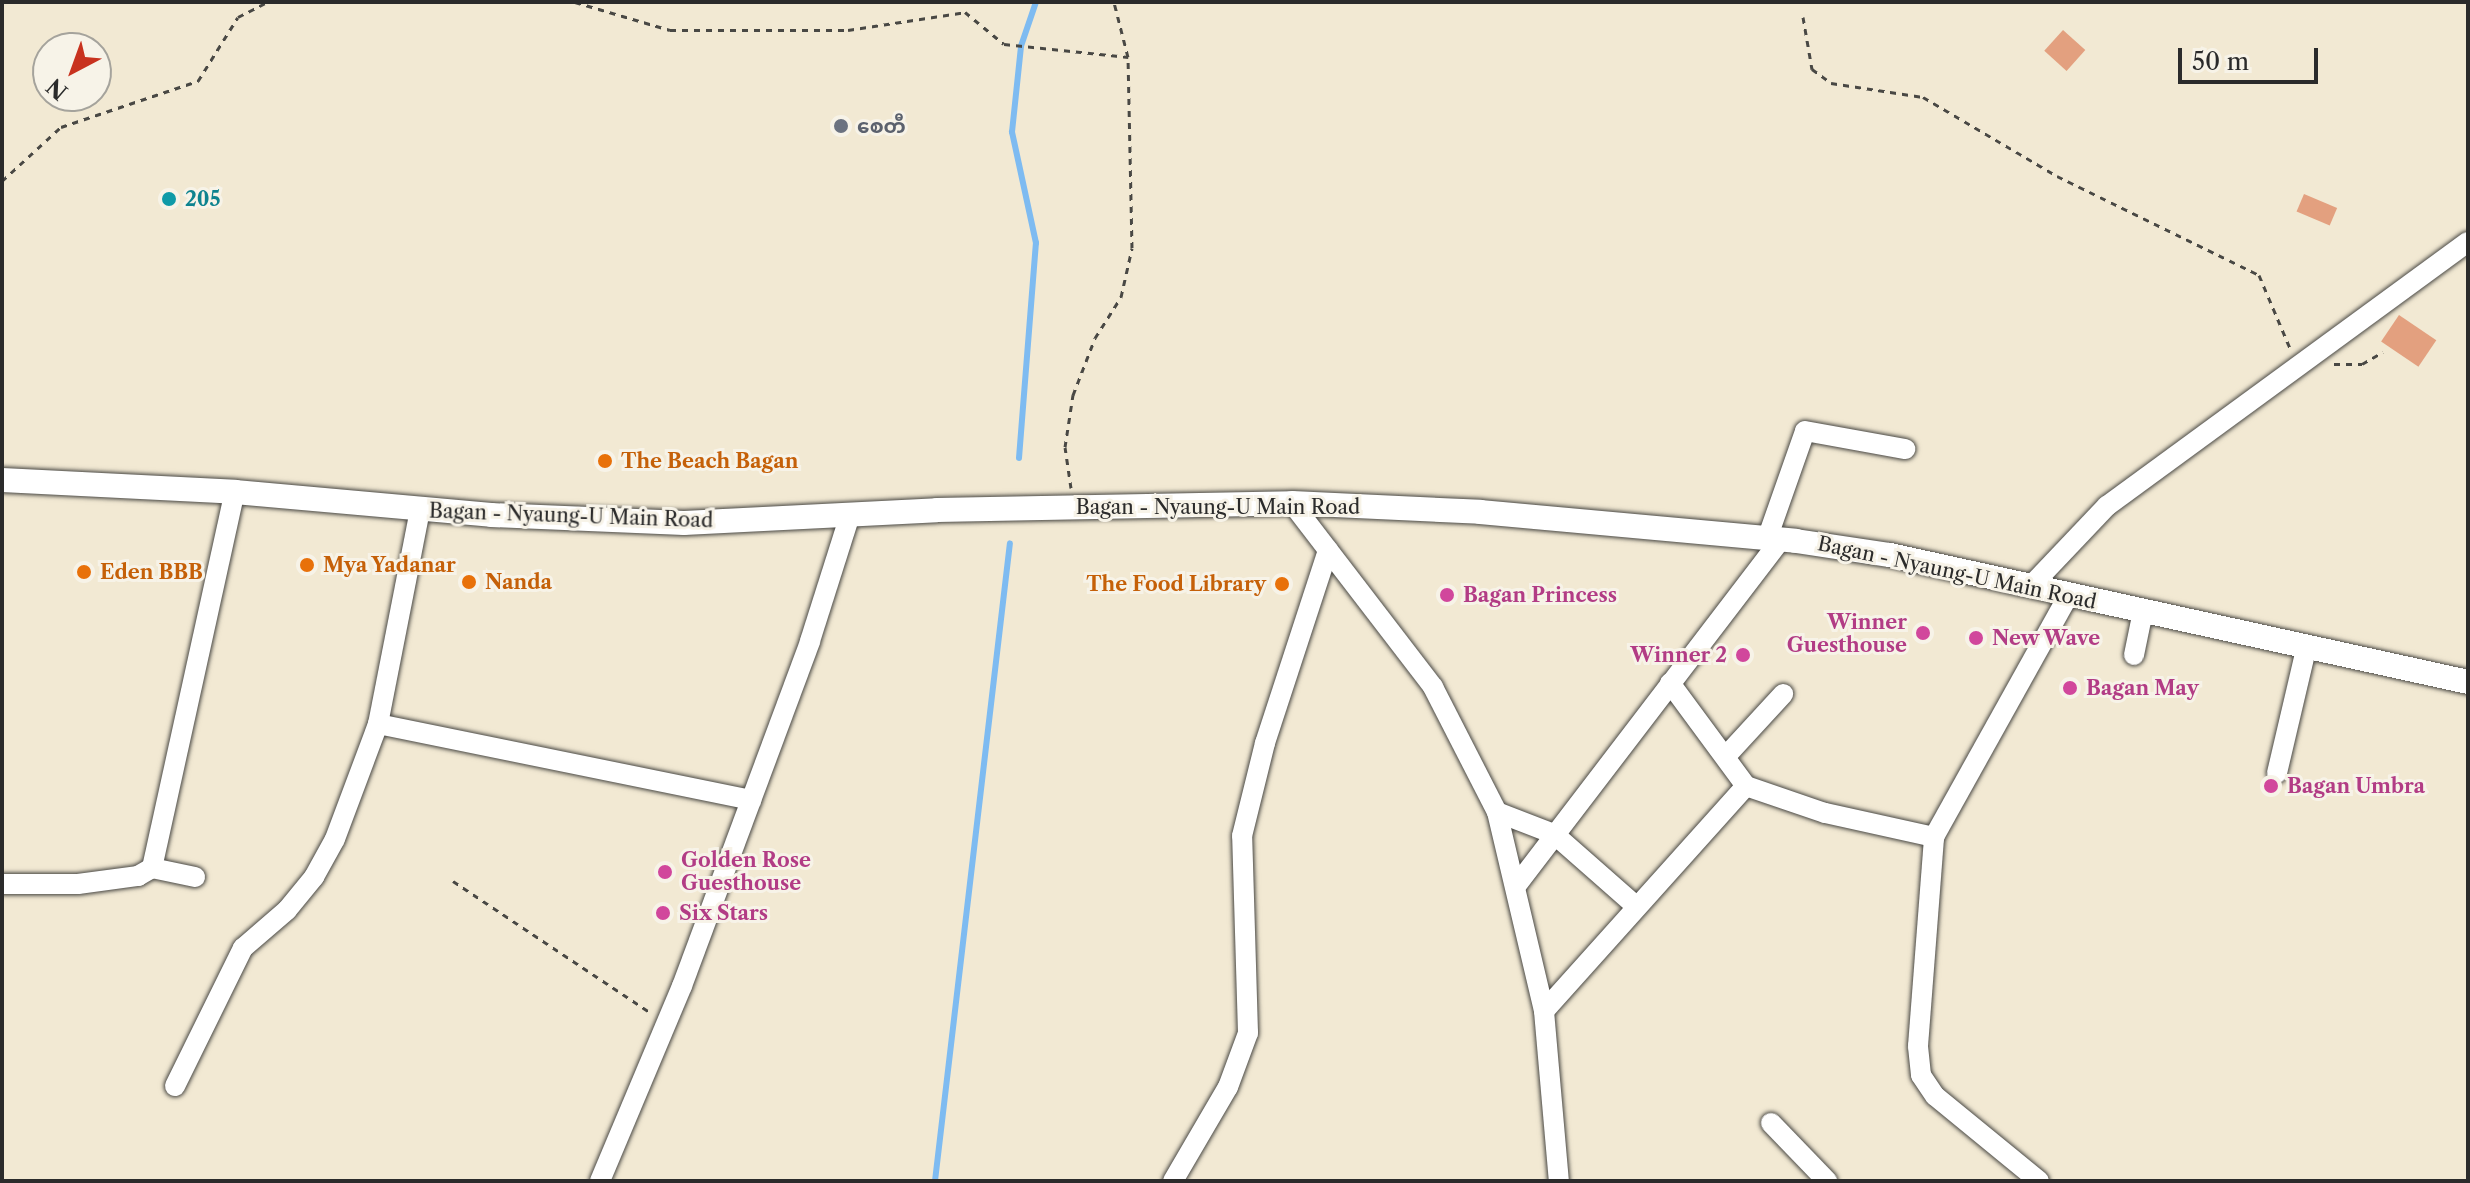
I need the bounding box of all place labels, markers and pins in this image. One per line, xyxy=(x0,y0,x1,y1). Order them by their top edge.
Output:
place label: စေတီ xyxy=(857,114,906,138)
marker: စေတီ xyxy=(832,117,850,135)
place label: 205 xyxy=(185,187,221,211)
marker: 205 xyxy=(160,190,178,208)
place label: The Beach Bagan xyxy=(621,449,798,473)
marker: The Beach Bagan xyxy=(596,452,614,470)
place label: Mya Yadanar xyxy=(323,553,457,577)
marker: Mya Yadanar xyxy=(298,556,316,574)
place label: Eden BBB xyxy=(100,560,203,584)
marker: Eden BBB xyxy=(75,563,93,581)
place label: Nanda xyxy=(485,570,552,594)
place label: The Food Library xyxy=(1086,572,1266,596)
marker: Nanda xyxy=(460,573,478,591)
marker: The Food Library xyxy=(1273,575,1291,593)
place label: Bagan Princess xyxy=(1463,583,1617,607)
marker: Bagan Princess xyxy=(1438,586,1456,604)
place label: Winner Guesthouse xyxy=(1787,610,1907,657)
marker: Winner Guesthouse xyxy=(1914,624,1932,642)
place label: New Wave xyxy=(1992,626,2102,650)
marker: New Wave xyxy=(1967,629,1985,647)
place label: Winner 2 xyxy=(1630,643,1727,667)
marker: Winner 2 xyxy=(1734,646,1752,664)
place label: Bagan May xyxy=(2086,676,2199,700)
marker: Bagan May xyxy=(2061,679,2079,697)
place label: Bagan Umbra xyxy=(2287,774,2425,798)
marker: Bagan Umbra xyxy=(2262,777,2280,795)
place label: Golden Rose Guesthouse xyxy=(681,848,811,895)
marker: Golden Rose Guesthouse xyxy=(656,863,674,881)
place label: Six Stars xyxy=(679,901,768,925)
marker: Six Stars xyxy=(654,904,672,922)

